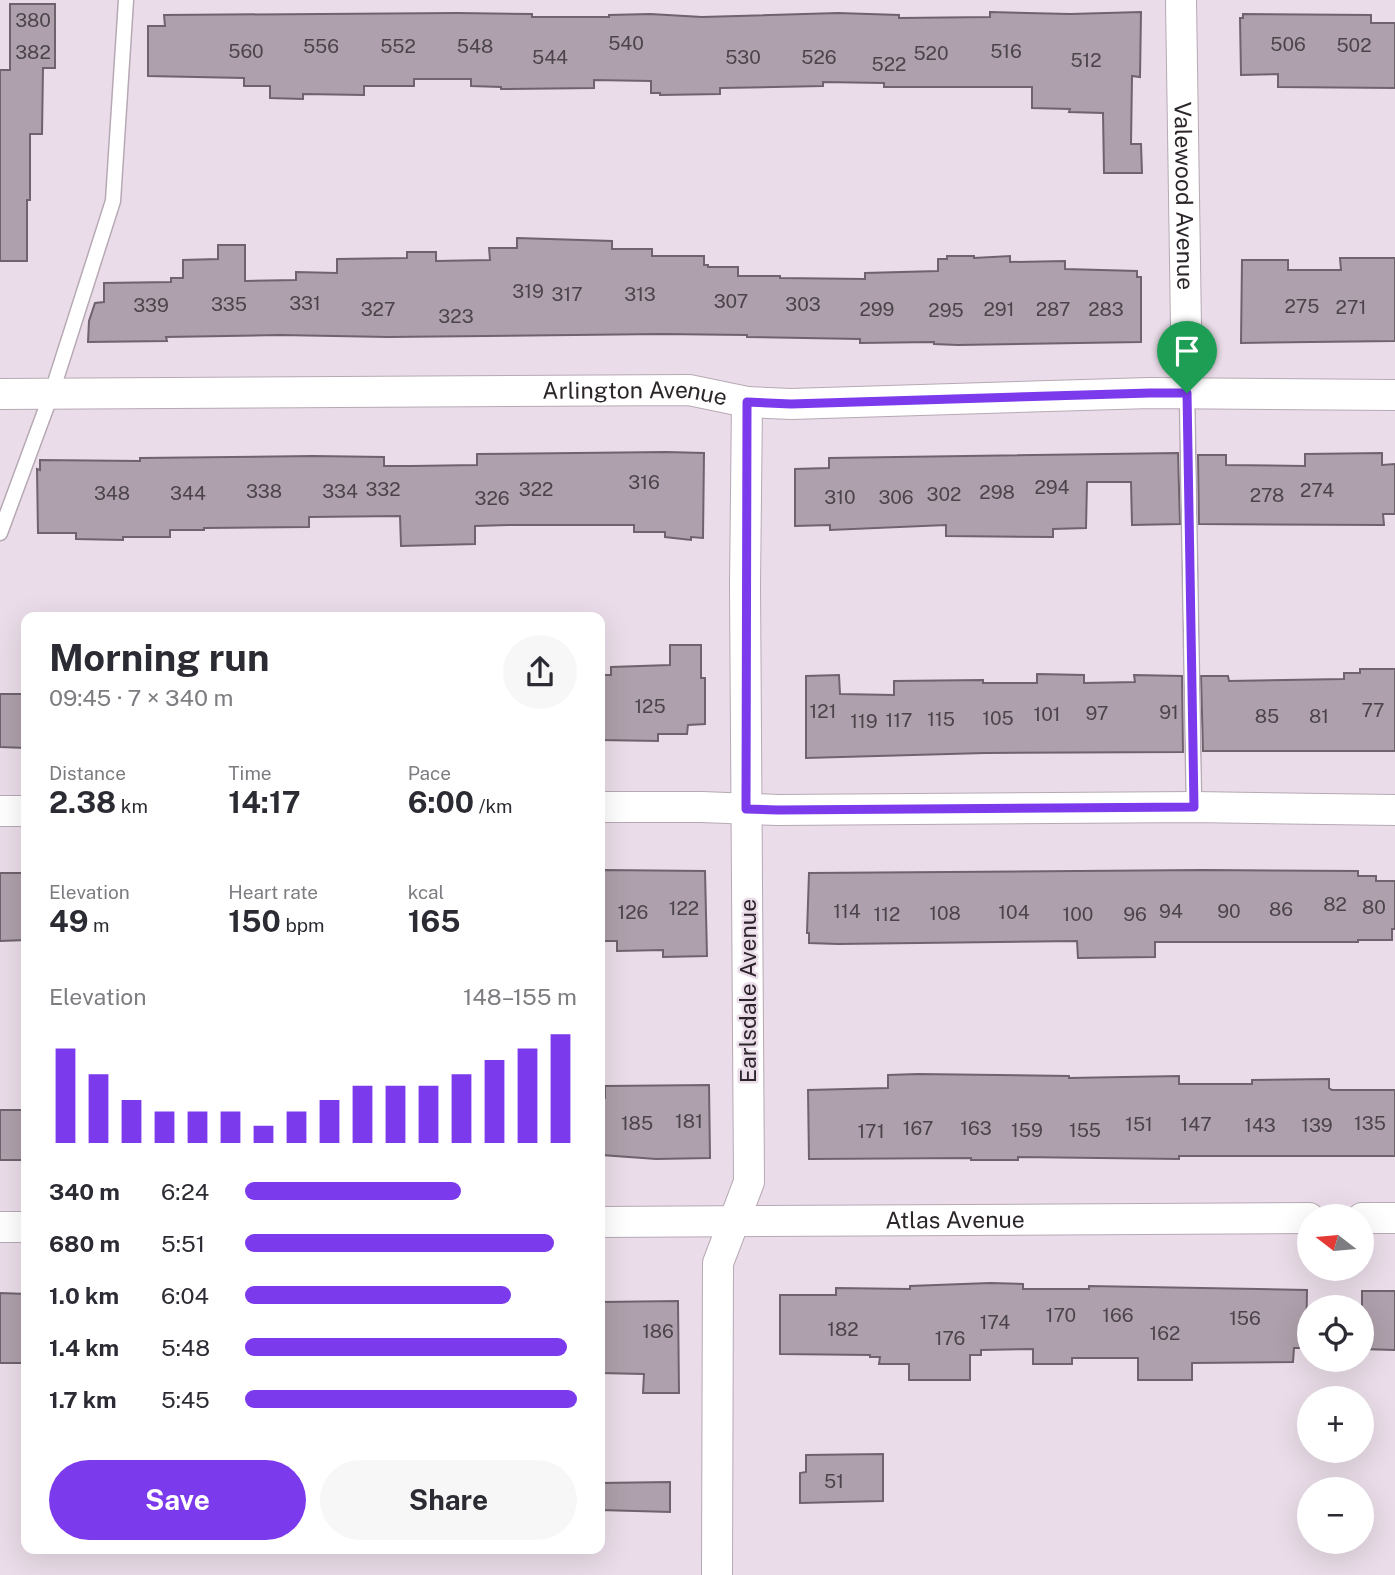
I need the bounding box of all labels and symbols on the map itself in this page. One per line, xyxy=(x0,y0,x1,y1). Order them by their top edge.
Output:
house number: 380 xyxy=(15,9,51,31)
house number: 540 xyxy=(608,32,644,54)
house number: 506 xyxy=(1270,33,1306,55)
house number: 502 xyxy=(1336,34,1372,56)
house number: 556 xyxy=(303,35,339,57)
house number: 552 xyxy=(380,35,416,57)
house number: 548 xyxy=(457,35,493,57)
house number: 560 xyxy=(228,40,264,62)
house number: 516 xyxy=(990,40,1022,62)
house number: 382 xyxy=(15,41,51,63)
house number: 520 xyxy=(913,42,949,64)
house number: 544 xyxy=(532,46,568,68)
house number: 530 xyxy=(725,46,761,68)
house number: 526 xyxy=(801,46,837,68)
house number: 512 xyxy=(1070,49,1102,71)
house number: 522 xyxy=(872,53,906,75)
street label: Valewood Avenue xyxy=(1170,101,1199,290)
house number: 319 xyxy=(512,280,544,302)
house number: 317 xyxy=(551,283,583,305)
house number: 313 xyxy=(624,283,656,305)
house number: 307 xyxy=(714,290,748,312)
house number: 331 xyxy=(289,292,321,314)
house number: 335 xyxy=(211,293,247,315)
house number: 303 xyxy=(785,293,821,315)
house number: 339 xyxy=(133,294,169,316)
house number: 275 xyxy=(1285,295,1319,317)
house number: 271 xyxy=(1336,296,1366,318)
house number: 327 xyxy=(361,298,395,320)
house number: 299 xyxy=(860,298,894,320)
house number: 291 xyxy=(984,298,1014,320)
house number: 287 xyxy=(1036,298,1070,320)
house number: 283 xyxy=(1088,298,1124,320)
house number: 295 xyxy=(928,299,964,321)
house number: 323 xyxy=(438,305,474,327)
pin xyxy=(1157,321,1217,393)
street label: Arlington Avenue xyxy=(542,376,730,411)
house number: 316 xyxy=(628,471,660,493)
house number: 294 xyxy=(1034,476,1070,498)
house number: 332 xyxy=(365,478,401,500)
house number: 322 xyxy=(519,478,553,500)
house number: 274 xyxy=(1300,479,1334,501)
house number: 338 xyxy=(246,480,282,502)
house number: 334 xyxy=(322,480,358,502)
house number: 298 xyxy=(979,481,1015,503)
house number: 348 xyxy=(94,482,130,504)
house number: 344 xyxy=(170,482,206,504)
house number: 302 xyxy=(927,483,961,505)
house number: 278 xyxy=(1250,484,1284,506)
house number: 310 xyxy=(824,486,856,508)
house number: 306 xyxy=(878,486,914,508)
house number: 326 xyxy=(474,487,510,509)
house number: 125 xyxy=(634,695,666,717)
house number: 77 xyxy=(1361,699,1385,721)
house number: 121 xyxy=(810,700,836,722)
house number: 91 xyxy=(1159,701,1179,723)
house number: 97 xyxy=(1086,702,1108,724)
house number: 101 xyxy=(1033,703,1061,725)
house number: 85 xyxy=(1255,705,1279,727)
house number: 81 xyxy=(1309,705,1329,727)
house number: 105 xyxy=(982,707,1014,729)
house number: 115 xyxy=(927,708,955,730)
house number: 117 xyxy=(886,709,912,731)
house number: 119 xyxy=(850,710,878,732)
house number: 82 xyxy=(1323,893,1347,915)
house number: 80 xyxy=(1362,896,1386,918)
house number: 122 xyxy=(669,897,699,919)
house number: 86 xyxy=(1269,898,1293,920)
street label: Earlsdale Avenue xyxy=(734,899,761,1083)
house number: 114 xyxy=(833,900,861,922)
house number: 94 xyxy=(1159,900,1183,922)
house number: 90 xyxy=(1217,900,1241,922)
house number: 126 xyxy=(618,901,648,923)
house number: 104 xyxy=(998,901,1030,923)
house number: 108 xyxy=(929,902,961,924)
house number: 112 xyxy=(874,903,900,925)
house number: 100 xyxy=(1063,903,1093,925)
house number: 96 xyxy=(1123,903,1147,925)
house number: 181 xyxy=(675,1110,703,1132)
house number: 185 xyxy=(621,1112,653,1134)
house number: 135 xyxy=(1354,1112,1386,1134)
house number: 151 xyxy=(1125,1113,1153,1135)
house number: 147 xyxy=(1180,1113,1212,1135)
house number: 143 xyxy=(1244,1114,1276,1136)
house number: 139 xyxy=(1301,1114,1333,1136)
house number: 167 xyxy=(903,1117,933,1139)
house number: 163 xyxy=(960,1117,992,1139)
house number: 159 xyxy=(1011,1119,1043,1141)
house number: 155 xyxy=(1069,1119,1101,1141)
house number: 171 xyxy=(857,1120,885,1142)
north arrow xyxy=(1297,1204,1374,1281)
street label: Atlas Avenue xyxy=(885,1206,1025,1233)
house number: 170 xyxy=(1046,1304,1076,1326)
house number: 166 xyxy=(1102,1304,1134,1326)
house number: 156 xyxy=(1229,1307,1261,1329)
house number: 174 xyxy=(980,1311,1010,1333)
house number: 182 xyxy=(827,1318,859,1340)
house number: 186 xyxy=(642,1320,674,1342)
house number: 162 xyxy=(1150,1322,1180,1344)
house number: 176 xyxy=(935,1327,965,1349)
house number: 51 xyxy=(824,1470,844,1492)

